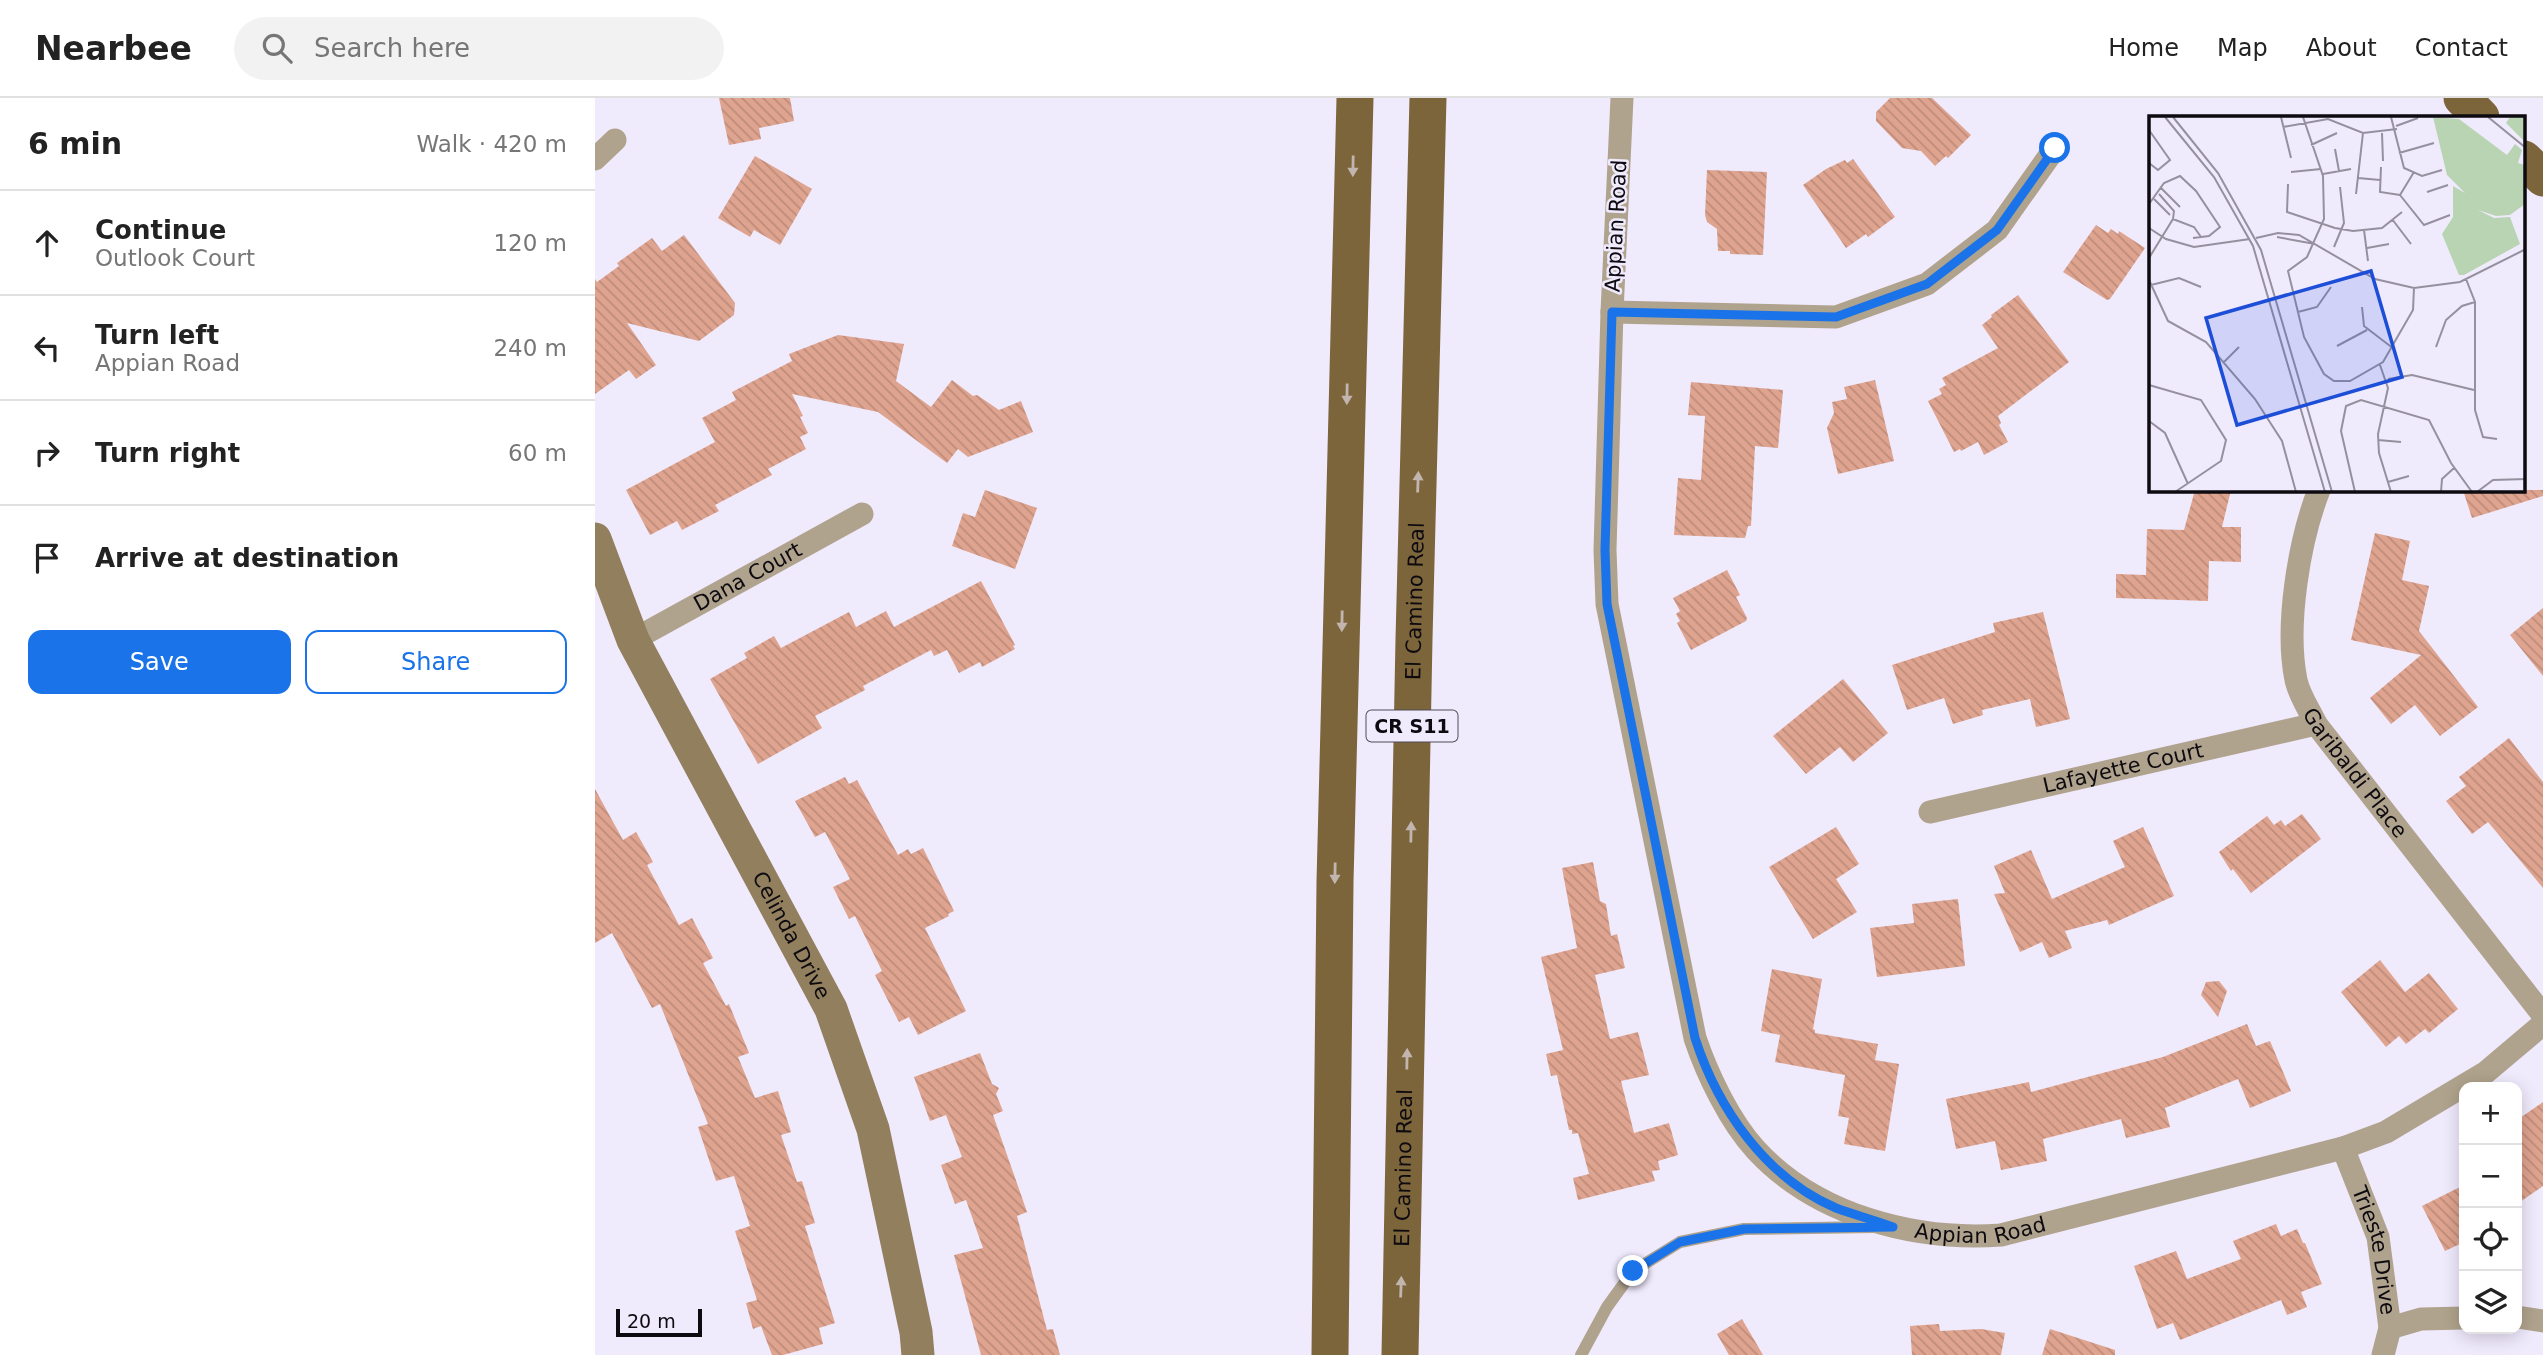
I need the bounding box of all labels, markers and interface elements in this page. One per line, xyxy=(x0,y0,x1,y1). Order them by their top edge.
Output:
search box xyxy=(234,17,724,80)
text: Nearbee xyxy=(35,29,192,68)
icon: search xyxy=(258,29,296,67)
text: Search here xyxy=(314,33,470,63)
text: Home xyxy=(2108,34,2179,62)
text: Map xyxy=(2217,34,2268,62)
text: About xyxy=(2306,34,2377,62)
text: Contact xyxy=(2415,34,2508,62)
inset map xyxy=(2149,116,2525,492)
text: 6 min xyxy=(28,126,122,161)
text: Walk · 420 m xyxy=(416,131,567,157)
route start xyxy=(2039,132,2070,163)
one-way arrow xyxy=(1348,155,1359,177)
street label: Appian Road xyxy=(1601,159,1631,293)
text: Continue xyxy=(95,215,226,245)
icon: ahead xyxy=(28,224,66,262)
text: 120 m xyxy=(493,230,567,256)
text: Outlook Court xyxy=(95,245,255,271)
text: Turn left xyxy=(95,320,219,350)
icon: left xyxy=(28,329,66,367)
text: 240 m xyxy=(493,335,567,361)
text: Appian Road xyxy=(95,350,240,376)
one-way arrow xyxy=(1342,383,1353,405)
icon: right xyxy=(28,434,66,472)
text: Turn right xyxy=(95,438,240,468)
text: 60 m xyxy=(508,440,567,466)
one-way arrow xyxy=(1412,471,1424,493)
street label: El Camino Real xyxy=(1401,522,1429,680)
street label: Dana Court xyxy=(690,537,806,616)
icon: arrive xyxy=(28,539,66,577)
text: Arrive at destination xyxy=(95,543,399,573)
one-way arrow xyxy=(1336,610,1347,632)
button: Save xyxy=(28,630,291,694)
button: Share xyxy=(305,630,567,694)
street label: Garibaldi Place xyxy=(2298,704,2412,842)
road number: CR S11 xyxy=(1367,710,1457,741)
street label: Lafayette Court xyxy=(2040,738,2206,798)
one-way arrow xyxy=(1405,821,1416,843)
one-way arrow xyxy=(1330,862,1341,884)
street label: Celinda Drive xyxy=(747,867,835,1003)
one-way arrow xyxy=(1401,1048,1413,1070)
map controls xyxy=(2459,1082,2522,1334)
button: + xyxy=(2459,1082,2522,1145)
street label: El Camino Real xyxy=(1390,1089,1417,1247)
button: − xyxy=(2459,1145,2522,1208)
street label: Trieste Drive xyxy=(2347,1182,2400,1316)
button: locate xyxy=(2459,1208,2522,1271)
street label: Appian Road xyxy=(1913,1212,2048,1248)
route end xyxy=(1617,1255,1648,1286)
button: layers xyxy=(2459,1271,2522,1334)
one-way arrow xyxy=(1395,1276,1406,1298)
scale bar xyxy=(616,1306,702,1338)
text: 20 m xyxy=(627,1310,676,1332)

